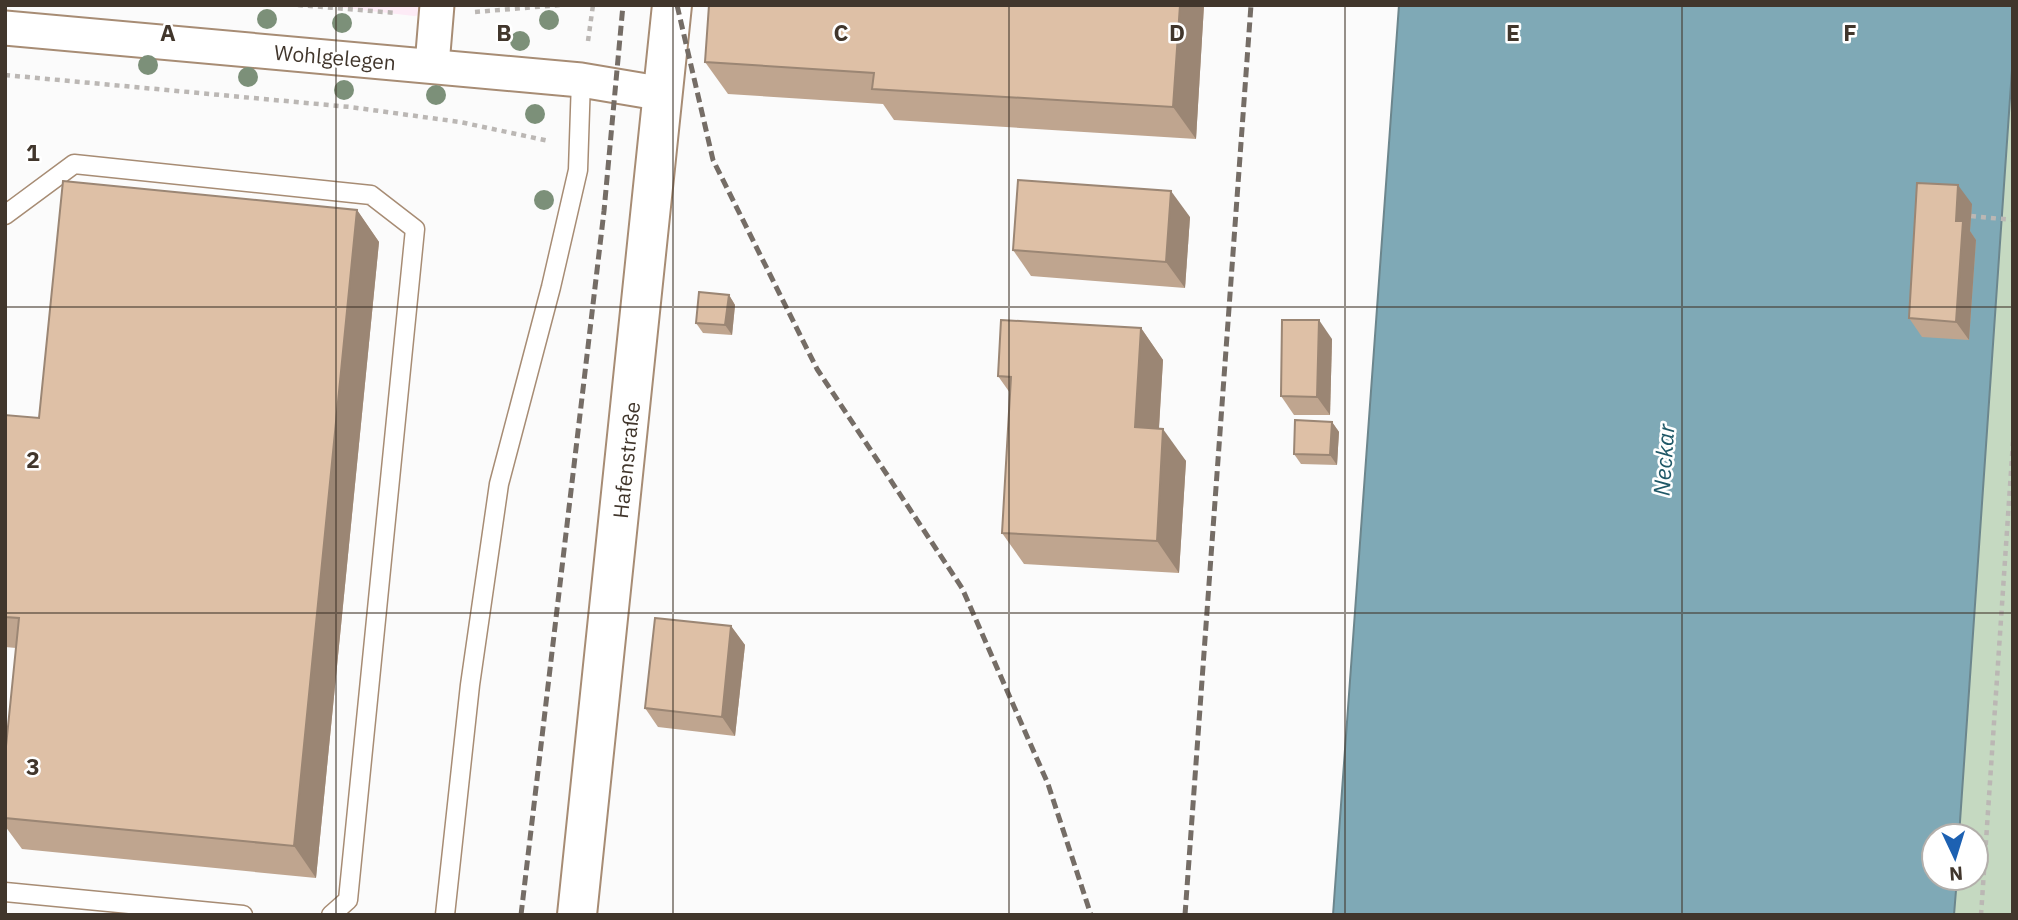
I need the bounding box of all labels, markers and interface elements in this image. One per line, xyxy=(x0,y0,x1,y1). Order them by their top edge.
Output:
text: A xyxy=(160,17,176,47)
text: B xyxy=(496,17,512,47)
text: C xyxy=(834,17,849,47)
text: D xyxy=(1169,17,1185,47)
text: E xyxy=(1506,17,1520,47)
text: F xyxy=(1843,17,1857,47)
street label: Wohlgelegen xyxy=(273,38,397,76)
text: 1 xyxy=(26,137,40,167)
street label: Hafenstraße xyxy=(606,400,646,520)
water label: Neckar xyxy=(1646,422,1681,497)
text: 2 xyxy=(26,444,40,474)
text: 3 xyxy=(26,751,40,781)
north arrow xyxy=(1920,822,1990,892)
text: N xyxy=(1948,862,1964,886)

